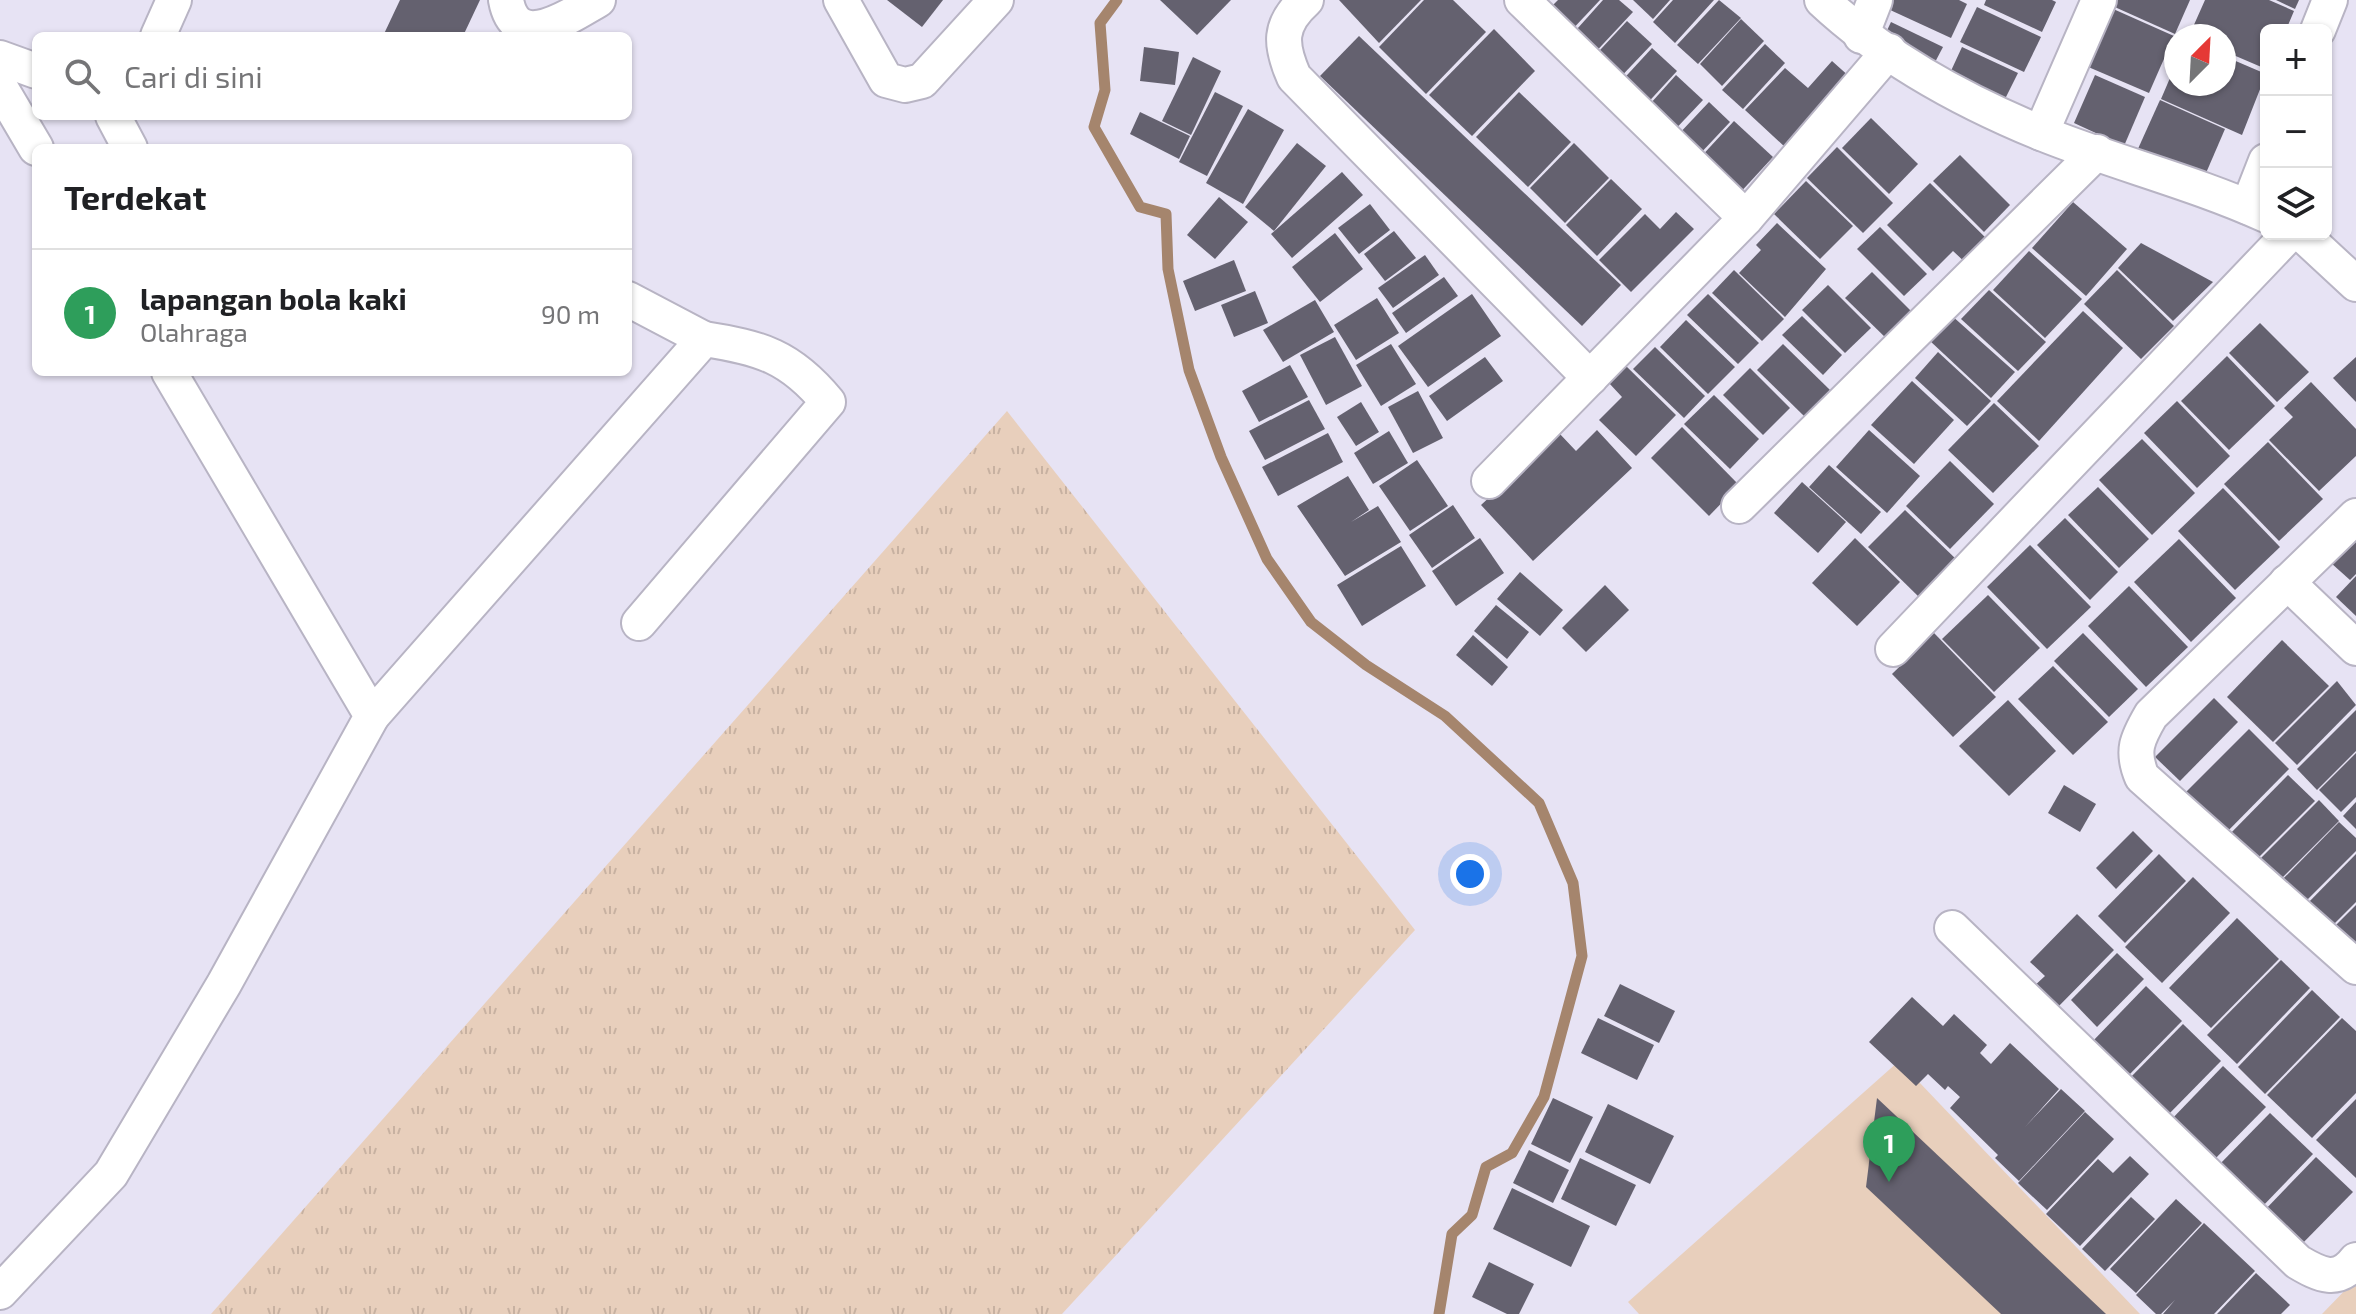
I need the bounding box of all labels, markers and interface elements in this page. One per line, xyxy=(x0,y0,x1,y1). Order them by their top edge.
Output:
north arrow xyxy=(2164,24,2236,96)
map controls xyxy=(2260,24,2332,240)
button: + xyxy=(2260,24,2332,96)
search box xyxy=(32,32,632,120)
icon: search xyxy=(60,54,104,98)
text: Cari di sini xyxy=(124,58,263,94)
button: − xyxy=(2260,96,2332,168)
button: layers xyxy=(2260,168,2332,240)
text: Terdekat xyxy=(64,176,206,217)
text: lapangan bola kaki xyxy=(140,280,407,316)
text: 1 xyxy=(84,298,96,329)
text: 90 m xyxy=(541,298,600,329)
text: Olahraga xyxy=(140,316,248,347)
your location xyxy=(1450,854,1490,894)
pin: 1 xyxy=(1863,1116,1915,1182)

